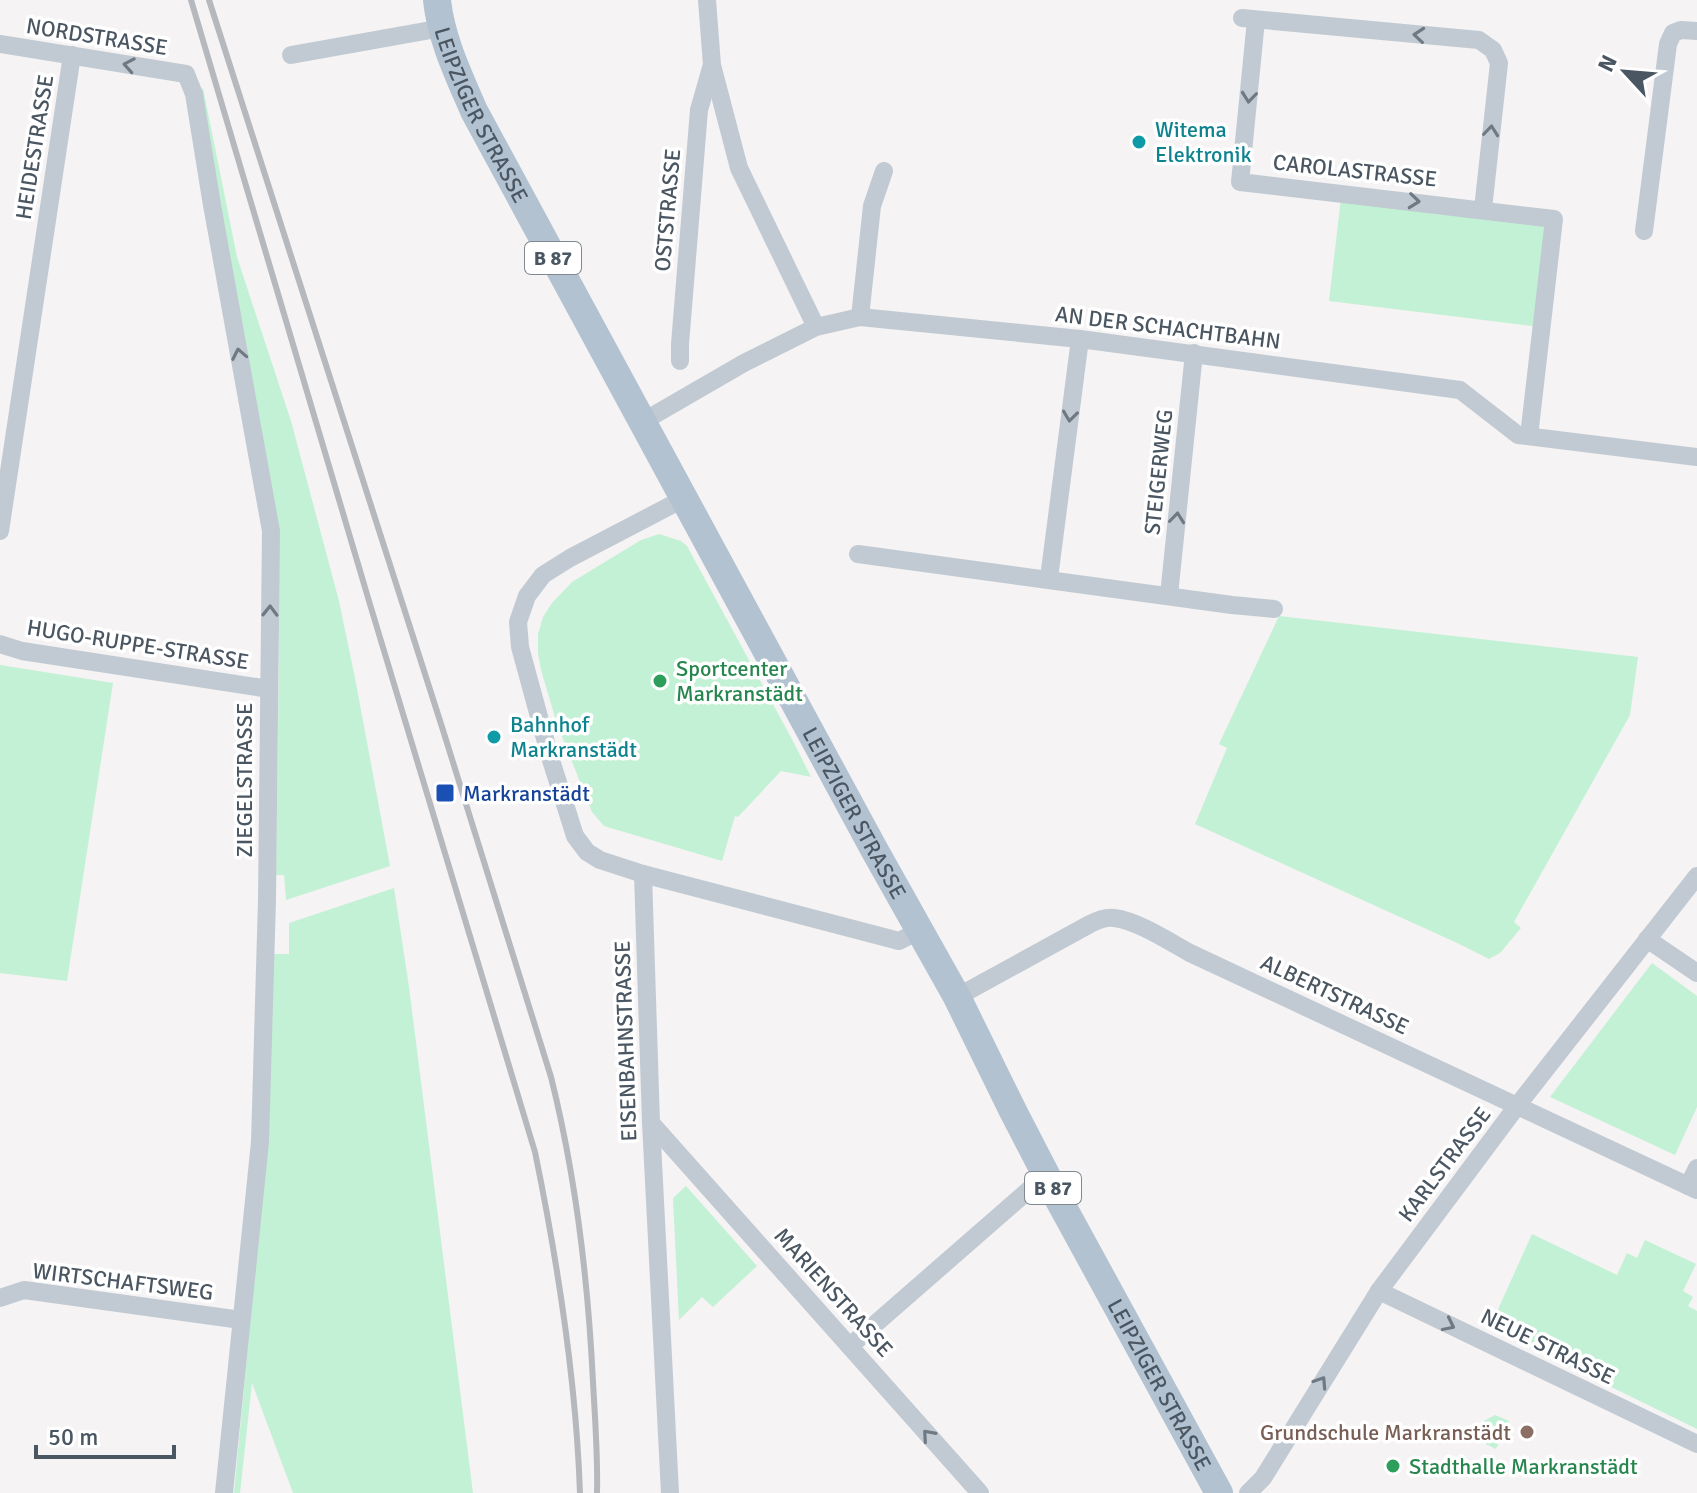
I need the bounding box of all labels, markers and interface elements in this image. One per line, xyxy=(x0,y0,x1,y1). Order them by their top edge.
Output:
street label: NORDSTRASSE xyxy=(24,12,170,61)
street label: LEIPZIGER STRASSE xyxy=(429,24,534,208)
one-way arrow xyxy=(1412,26,1425,43)
north arrow xyxy=(1585,32,1665,112)
text: N xyxy=(1592,51,1623,76)
one-way arrow xyxy=(122,57,136,74)
street label: HEIDESTRASSE xyxy=(10,73,59,222)
one-way arrow xyxy=(1240,91,1257,104)
place label: Witema Elektronik xyxy=(1155,116,1252,168)
one-way arrow xyxy=(1483,124,1500,137)
marker: Witema Elektronik xyxy=(1130,133,1148,151)
street label: OSTSTRASSE xyxy=(649,148,686,272)
street label: CAROLASTRASSE xyxy=(1272,148,1438,193)
one-way arrow xyxy=(1408,193,1421,210)
road number: B 87 xyxy=(525,242,581,274)
street label: AN DER SCHACHTBAHN xyxy=(1054,300,1282,355)
one-way arrow xyxy=(232,347,249,360)
street label: STEIGERWEG xyxy=(1138,408,1179,536)
one-way arrow xyxy=(1062,409,1079,423)
one-way arrow xyxy=(1169,511,1186,524)
one-way arrow xyxy=(261,604,279,617)
street label: HUGO-RUPPE-STRASSE xyxy=(25,614,251,675)
place label: Sportcenter Markranstädt xyxy=(676,655,803,707)
marker: Sportcenter Markranstädt xyxy=(651,672,669,690)
street label: ZIEGELSTRASSE xyxy=(231,702,258,858)
place label: Bahnhof Markranstädt xyxy=(510,711,637,763)
street label: LEIPZIGER STRASSE xyxy=(796,723,912,904)
marker: Bahnhof Markranstädt xyxy=(485,728,503,746)
place label: Markranstädt xyxy=(463,780,590,807)
marker: Markranstädt xyxy=(434,782,456,804)
street label: EISENBAHNSTRASSE xyxy=(608,940,643,1142)
street label: ALBERTSTRASSE xyxy=(1256,948,1413,1041)
street label: KARLSTRASSE xyxy=(1392,1101,1496,1227)
road number: B 87 xyxy=(1025,1172,1081,1204)
street label: MARIENSTRASSE xyxy=(769,1222,899,1362)
street label: WIRTSCHAFTSWEG xyxy=(31,1257,215,1306)
street label: LEIPZIGER STRASSE xyxy=(1102,1294,1217,1475)
street label: NEUE STRASSE xyxy=(1477,1302,1619,1390)
one-way arrow xyxy=(1441,1315,1455,1331)
one-way arrow xyxy=(1312,1376,1327,1390)
scale bar xyxy=(36,1409,174,1459)
place label: Grundschule Markranstädt xyxy=(1260,1419,1511,1446)
text: 50 m xyxy=(48,1422,98,1452)
marker: Grundschule Markranstädt xyxy=(1518,1423,1536,1441)
one-way arrow xyxy=(924,1429,938,1444)
place label: Stadthalle Markranstädt xyxy=(1409,1453,1638,1480)
marker: Stadthalle Markranstädt xyxy=(1384,1457,1402,1475)

